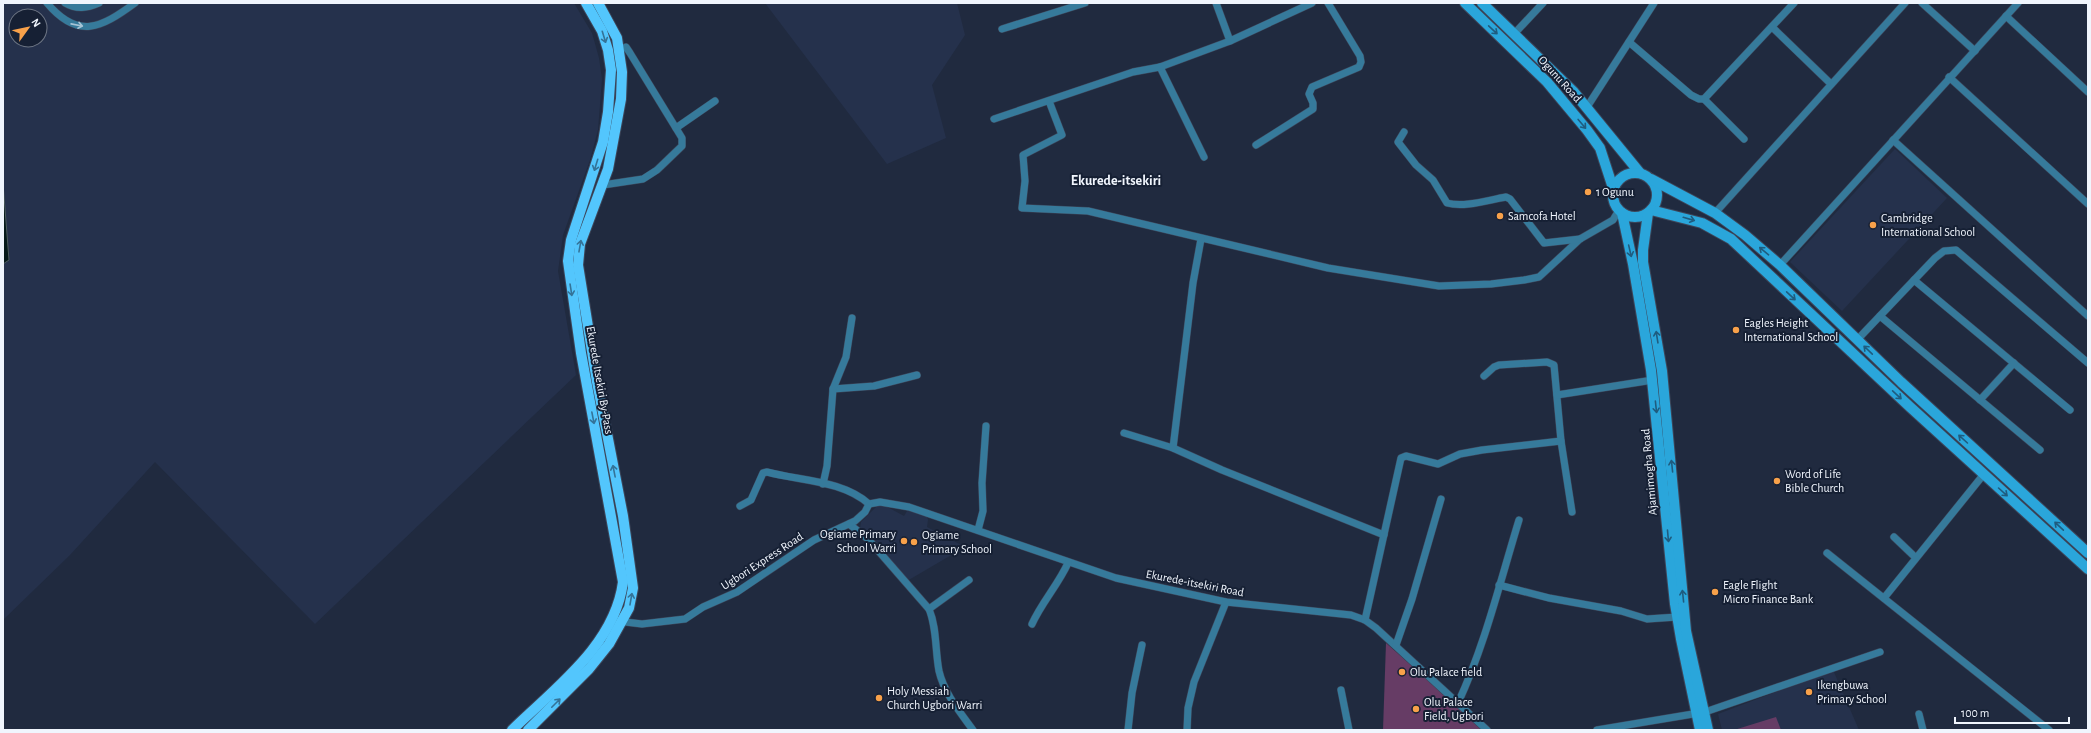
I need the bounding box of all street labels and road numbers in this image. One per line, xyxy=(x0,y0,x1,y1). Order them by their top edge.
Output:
street label: Ogunu Road xyxy=(1536,54,1584,104)
street label: Ekurede Itsekiri By-Pass xyxy=(584,325,615,435)
street label: Ajamimogha Road xyxy=(1639,428,1660,516)
street label: Ugbori Express Road xyxy=(719,530,805,592)
street label: Ekurede-itsekiri Road xyxy=(1145,568,1245,598)

